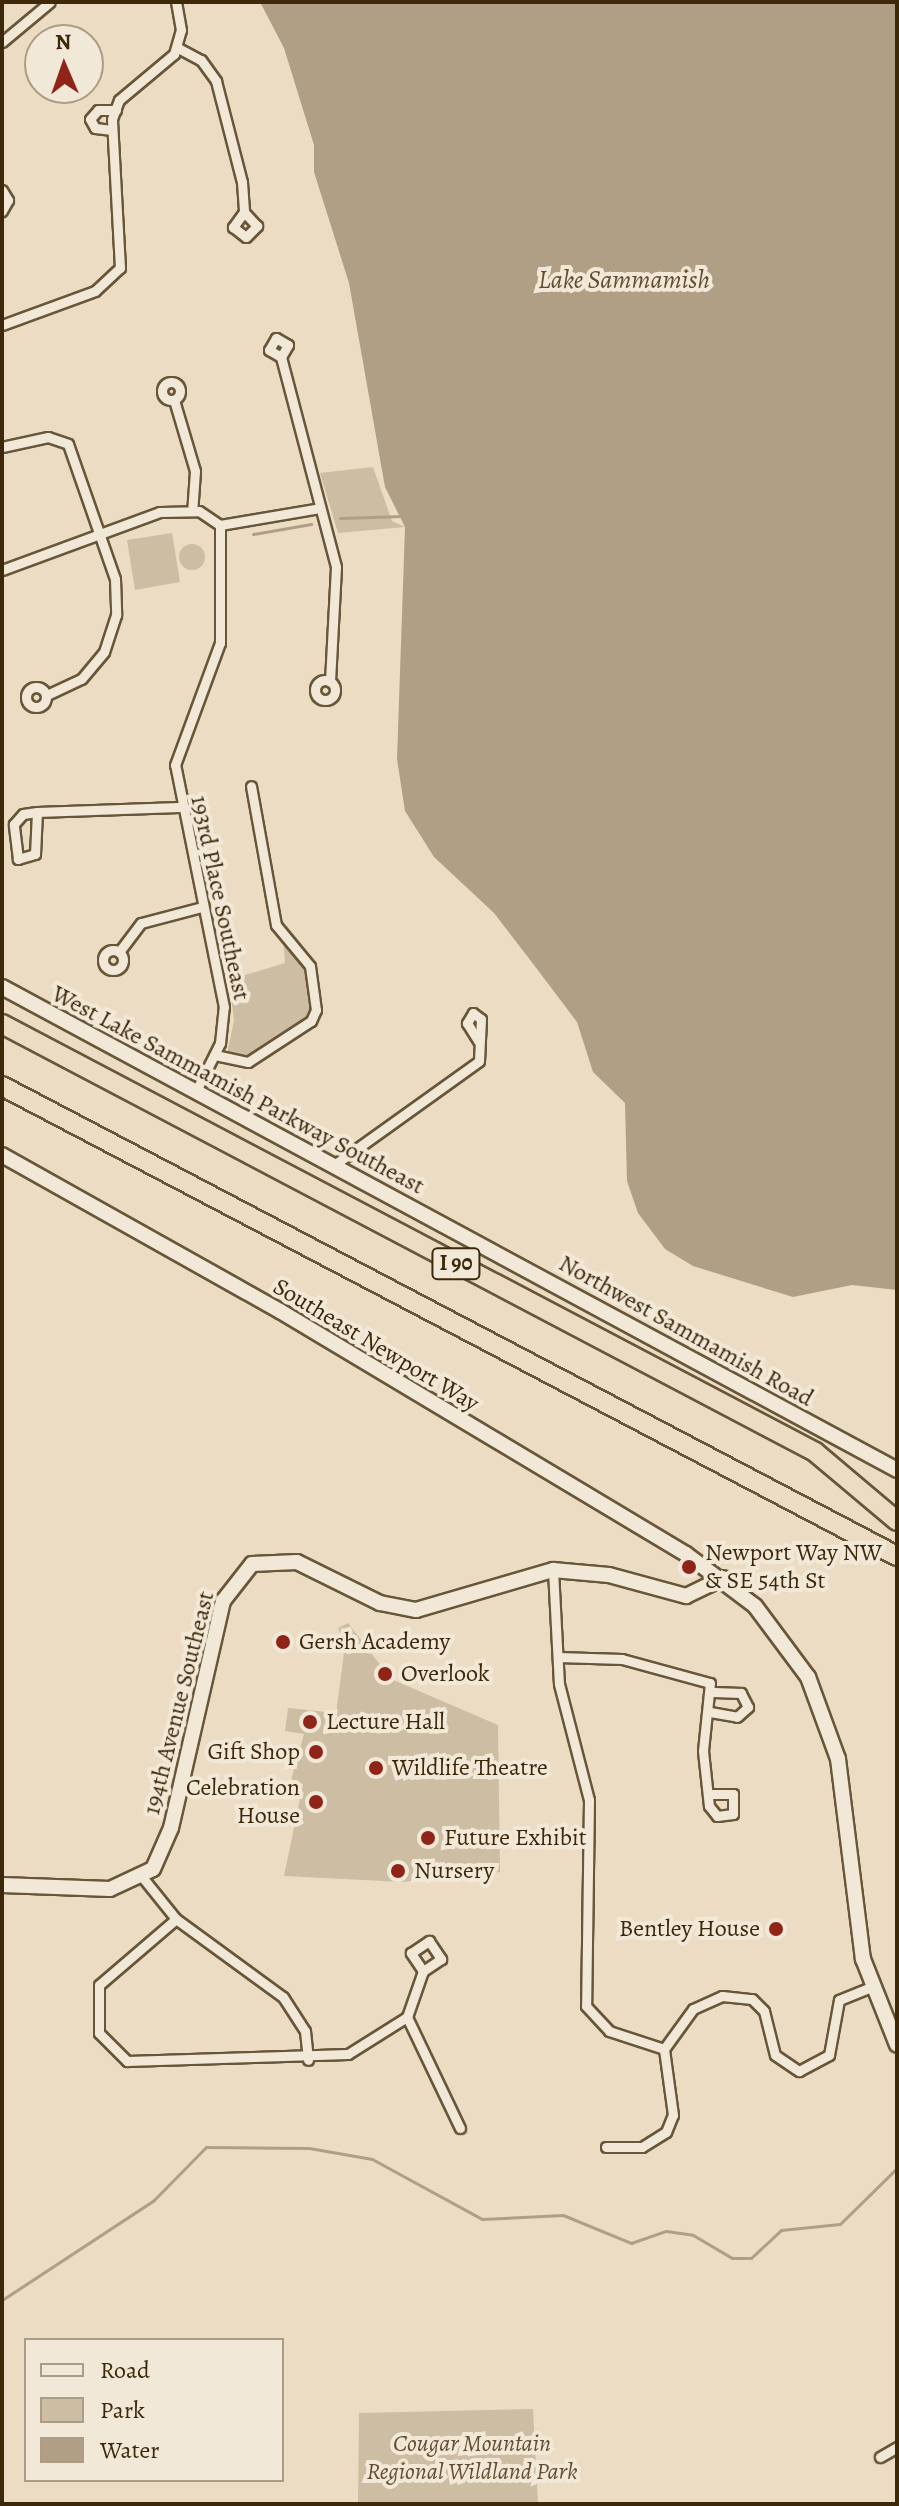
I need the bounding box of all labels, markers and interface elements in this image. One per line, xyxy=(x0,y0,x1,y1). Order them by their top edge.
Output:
north arrow xyxy=(24,24,104,104)
text: N xyxy=(55,27,72,57)
water label: Lake Sammamish xyxy=(538,264,710,296)
street label: 193rd Place Southeast xyxy=(184,793,256,1003)
street label: West Lake Sammamish Parkway Southeast xyxy=(47,979,429,1201)
road number: I 90 xyxy=(430,1246,482,1282)
street label: Northwest Sammamish Road xyxy=(554,1249,818,1413)
street label: Southeast Newport Way xyxy=(268,1272,484,1418)
place label: Newport Way NW & SE 54th St xyxy=(705,1539,882,1595)
marker: Newport Way NW & SE 54th St xyxy=(680,1558,698,1576)
street label: 194th Avenue Southeast xyxy=(137,1588,221,1818)
place label: Gersh Academy xyxy=(299,1628,450,1656)
marker: Gersh Academy xyxy=(274,1633,292,1651)
place label: Overlook xyxy=(401,1660,490,1688)
marker: Overlook xyxy=(376,1665,394,1683)
place label: Lecture Hall xyxy=(326,1708,445,1736)
marker: Lecture Hall xyxy=(301,1713,319,1731)
place label: Gift Shop xyxy=(207,1738,300,1766)
marker: Gift Shop xyxy=(307,1743,325,1761)
place label: Wildlife Theatre xyxy=(392,1754,548,1782)
marker: Wildlife Theatre xyxy=(367,1759,385,1777)
place label: Celebration House xyxy=(186,1774,300,1830)
marker: Celebration House xyxy=(307,1793,325,1811)
place label: Future Exhibit xyxy=(444,1824,587,1852)
marker: Future Exhibit xyxy=(419,1829,437,1847)
place label: Nursery xyxy=(414,1857,494,1885)
marker: Nursery xyxy=(389,1862,407,1880)
place label: Bentley House xyxy=(619,1915,760,1943)
marker: Bentley House xyxy=(767,1920,785,1938)
legend xyxy=(24,2338,284,2482)
text: Road xyxy=(100,2354,150,2386)
text: Park xyxy=(100,2394,145,2426)
park label: Cougar Mountain Regional Wildland Park xyxy=(366,2430,578,2486)
text: Water xyxy=(100,2434,160,2466)

